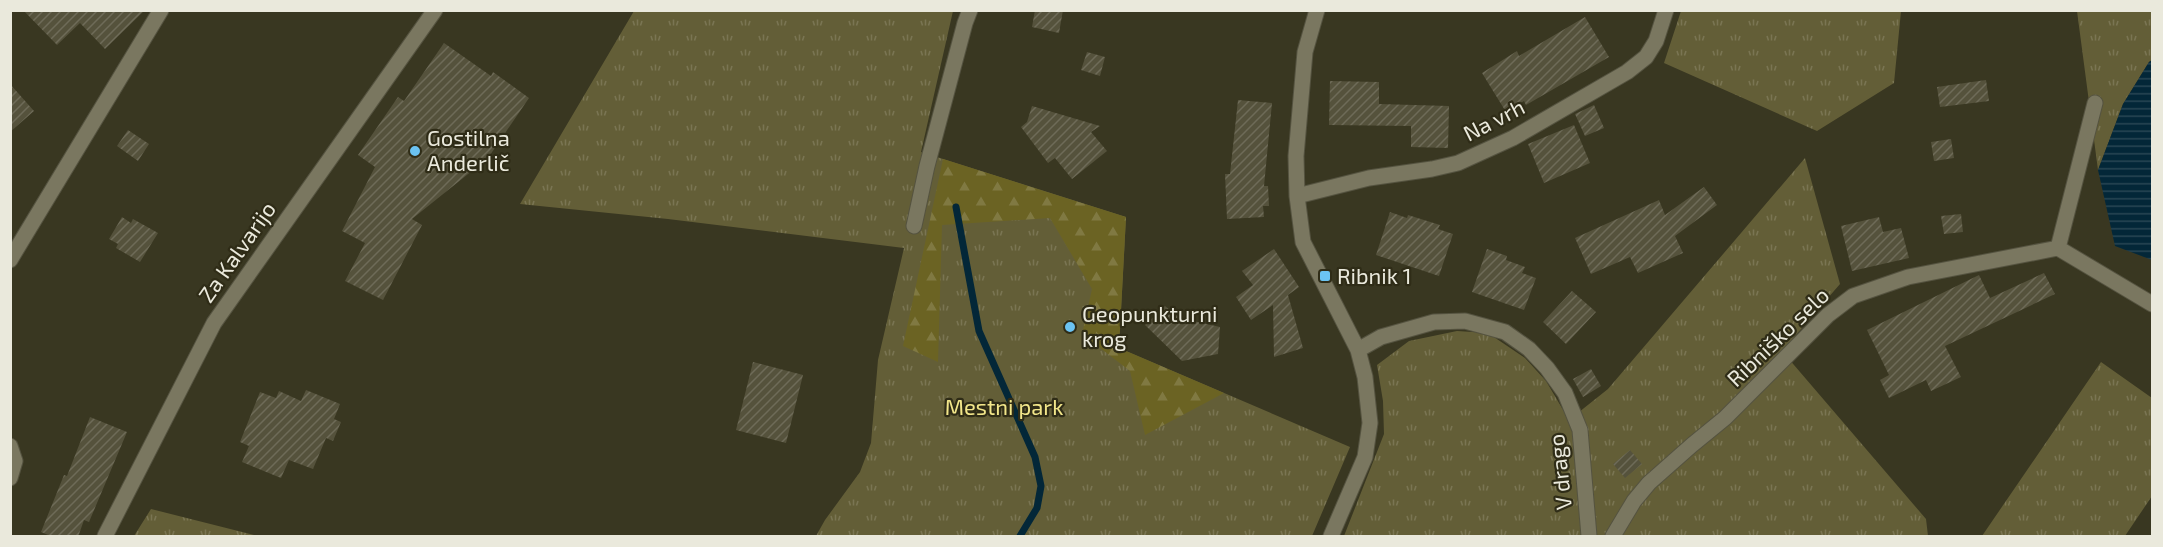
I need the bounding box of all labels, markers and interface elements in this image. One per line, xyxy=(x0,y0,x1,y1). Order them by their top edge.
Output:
street label: Na vrh xyxy=(1459,93,1529,146)
place label: Gostilna Anderlič xyxy=(427,124,510,175)
marker: Gostilna Anderlič xyxy=(408,144,422,158)
street label: Za Kalvarijo xyxy=(192,196,281,307)
place label: Ribnik 1 xyxy=(1337,262,1411,288)
marker: Ribnik 1 xyxy=(1318,269,1332,283)
street label: Ribniško selo xyxy=(1721,281,1834,391)
place label: Geopunkturni krog xyxy=(1082,300,1217,351)
marker: Geopunkturni krog xyxy=(1063,320,1077,334)
park label: Mestni park xyxy=(945,393,1063,419)
street label: V drago xyxy=(1542,433,1576,511)

